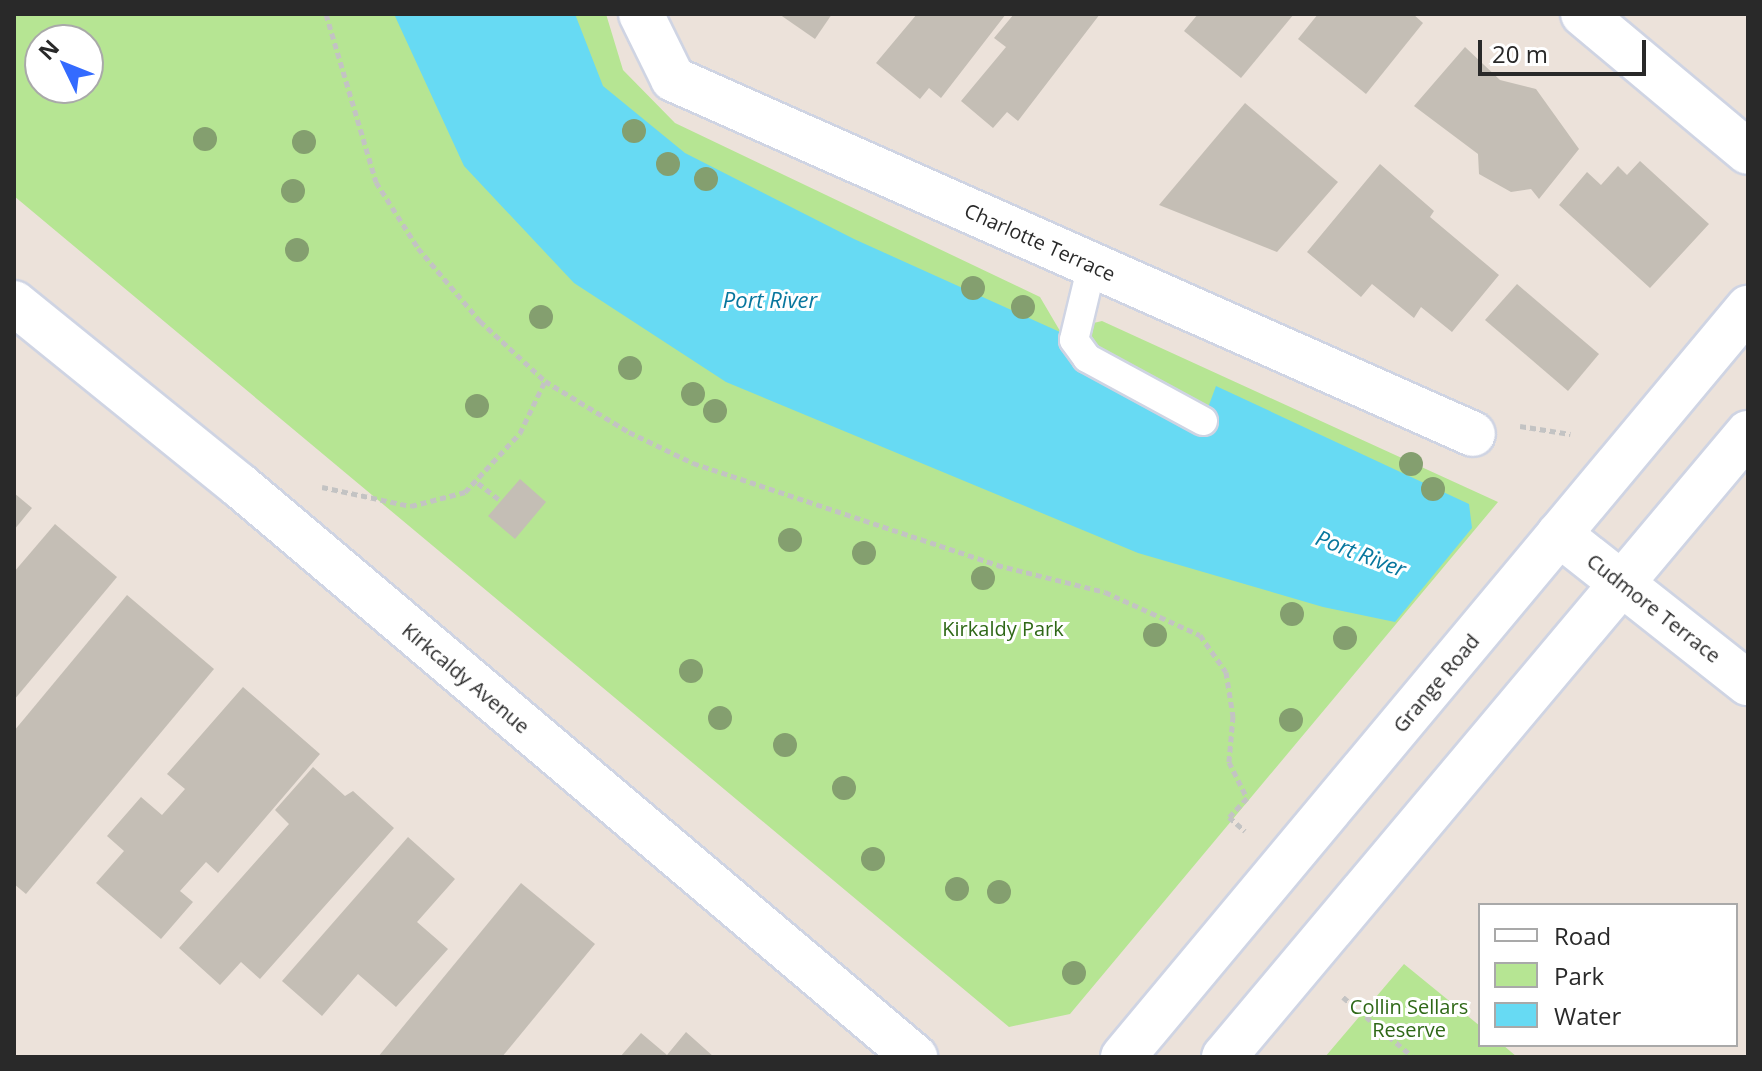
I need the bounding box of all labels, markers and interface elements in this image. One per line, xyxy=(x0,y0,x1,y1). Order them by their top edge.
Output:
north arrow xyxy=(24,24,104,104)
scale bar xyxy=(1482,24,1650,74)
text: N xyxy=(31,32,65,66)
text: 20 m xyxy=(1492,37,1548,70)
street label: Charlotte Terrace xyxy=(961,198,1119,286)
water label: Port River xyxy=(723,287,817,313)
water label: Port River xyxy=(1312,524,1410,582)
street label: Cudmore Terrace xyxy=(1582,548,1726,668)
park label: Kirkaldy Park xyxy=(942,616,1064,640)
street label: Kirkcaldy Avenue xyxy=(397,618,535,738)
street label: Grange Road xyxy=(1388,629,1484,737)
legend xyxy=(1478,903,1738,1047)
text: Road xyxy=(1554,919,1611,952)
text: Park xyxy=(1554,959,1604,992)
park label: Collin Sellars Reserve xyxy=(1350,995,1468,1042)
text: Water xyxy=(1554,999,1621,1032)

